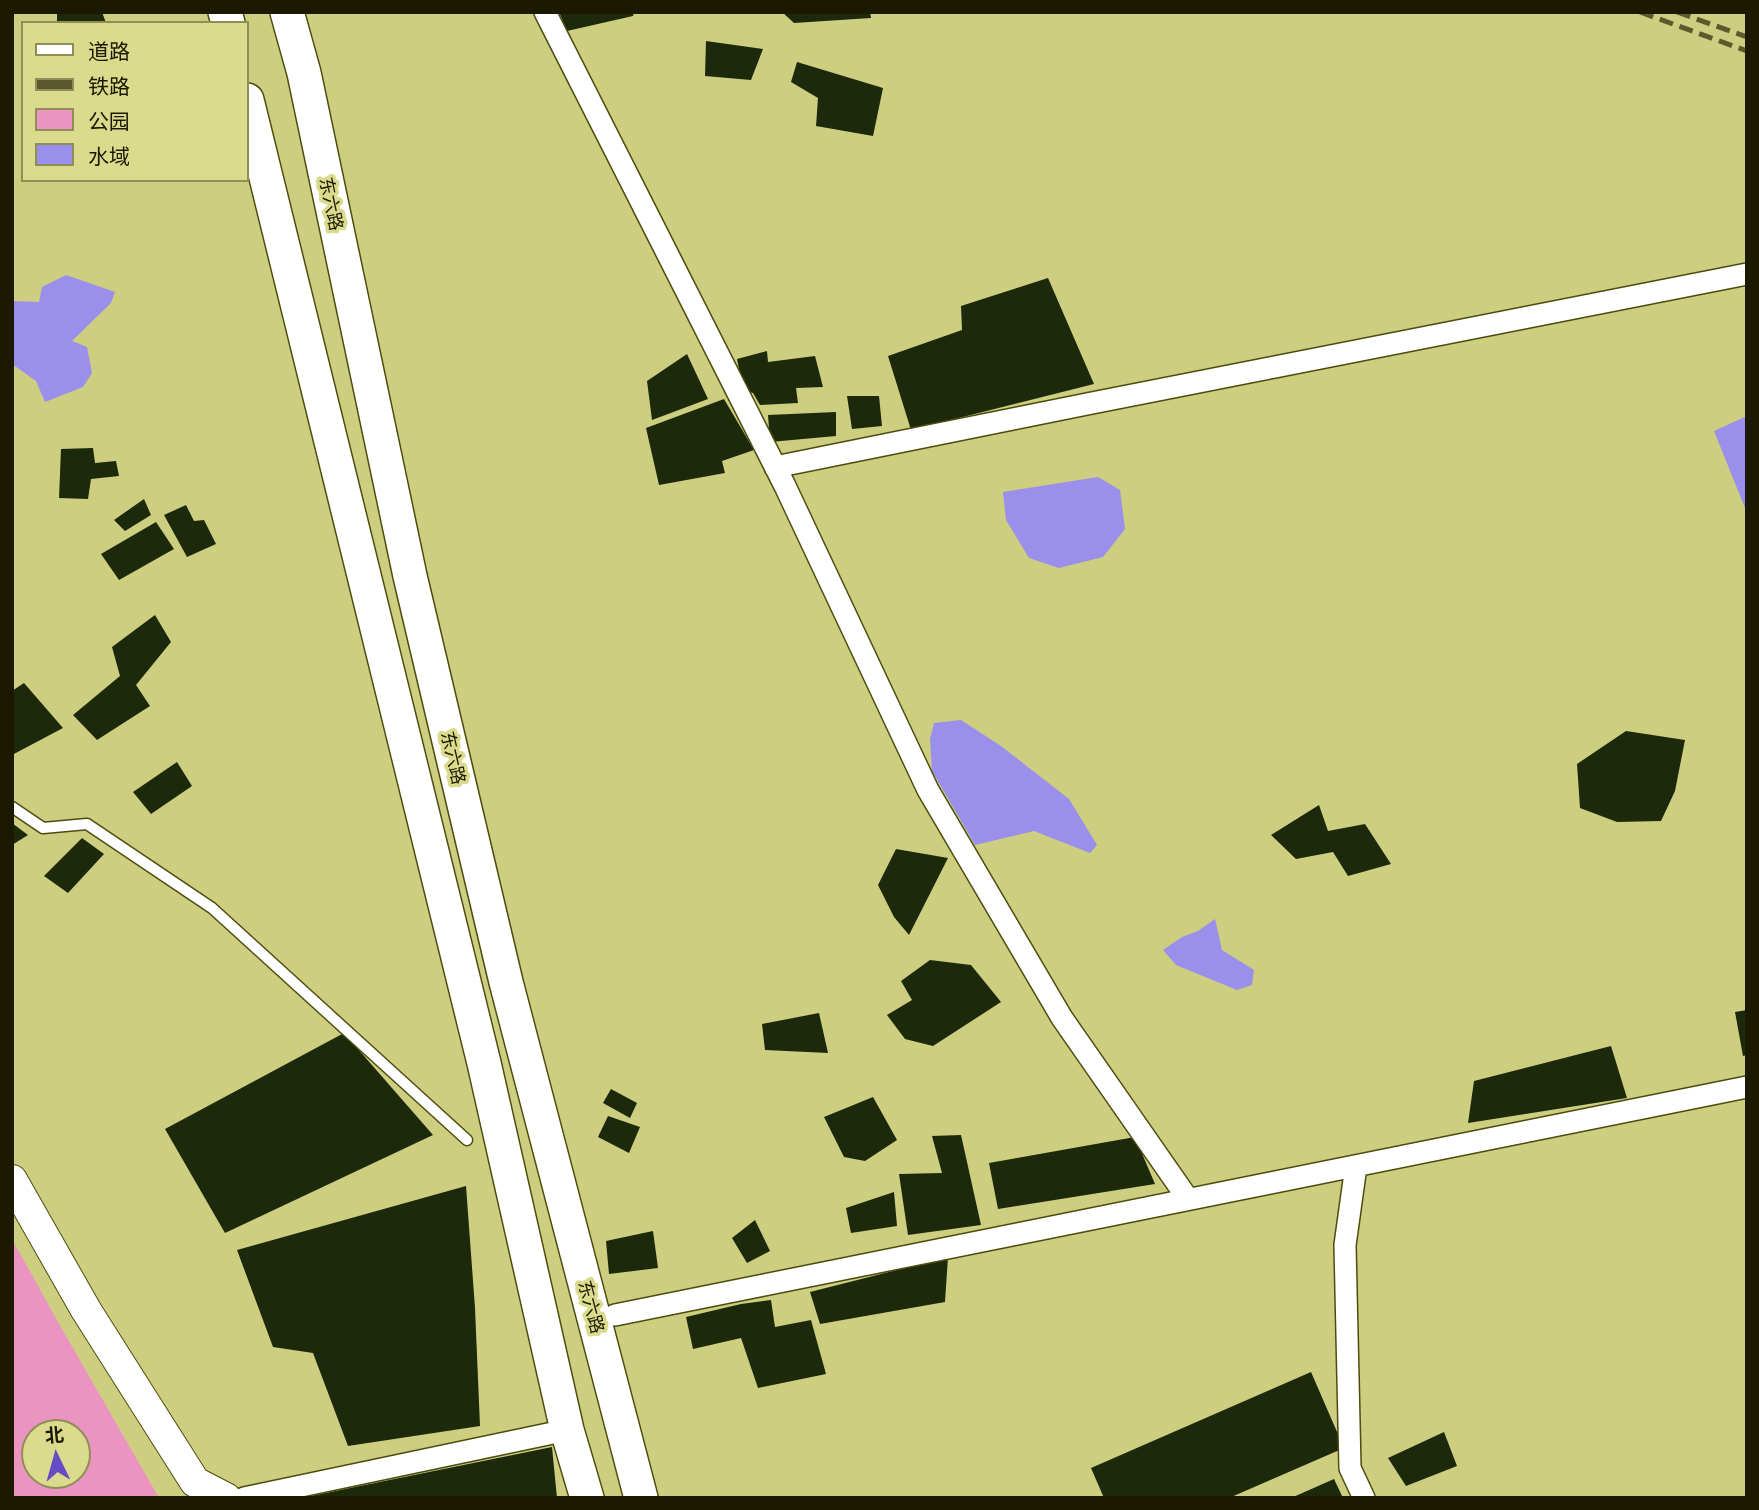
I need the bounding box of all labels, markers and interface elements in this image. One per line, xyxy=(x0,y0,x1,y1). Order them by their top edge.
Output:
legend xyxy=(21,21,248,182)
text: 道路 xyxy=(88,39,130,63)
text: 铁路 xyxy=(88,74,130,98)
text: 公园 xyxy=(88,109,130,133)
text: 水域 xyxy=(88,144,130,168)
street label: 东六路 xyxy=(315,175,347,233)
street label: 东六路 xyxy=(436,729,470,787)
street label: 东六路 xyxy=(574,1278,608,1336)
north arrow xyxy=(21,1419,91,1489)
text: 北 xyxy=(44,1423,65,1447)

